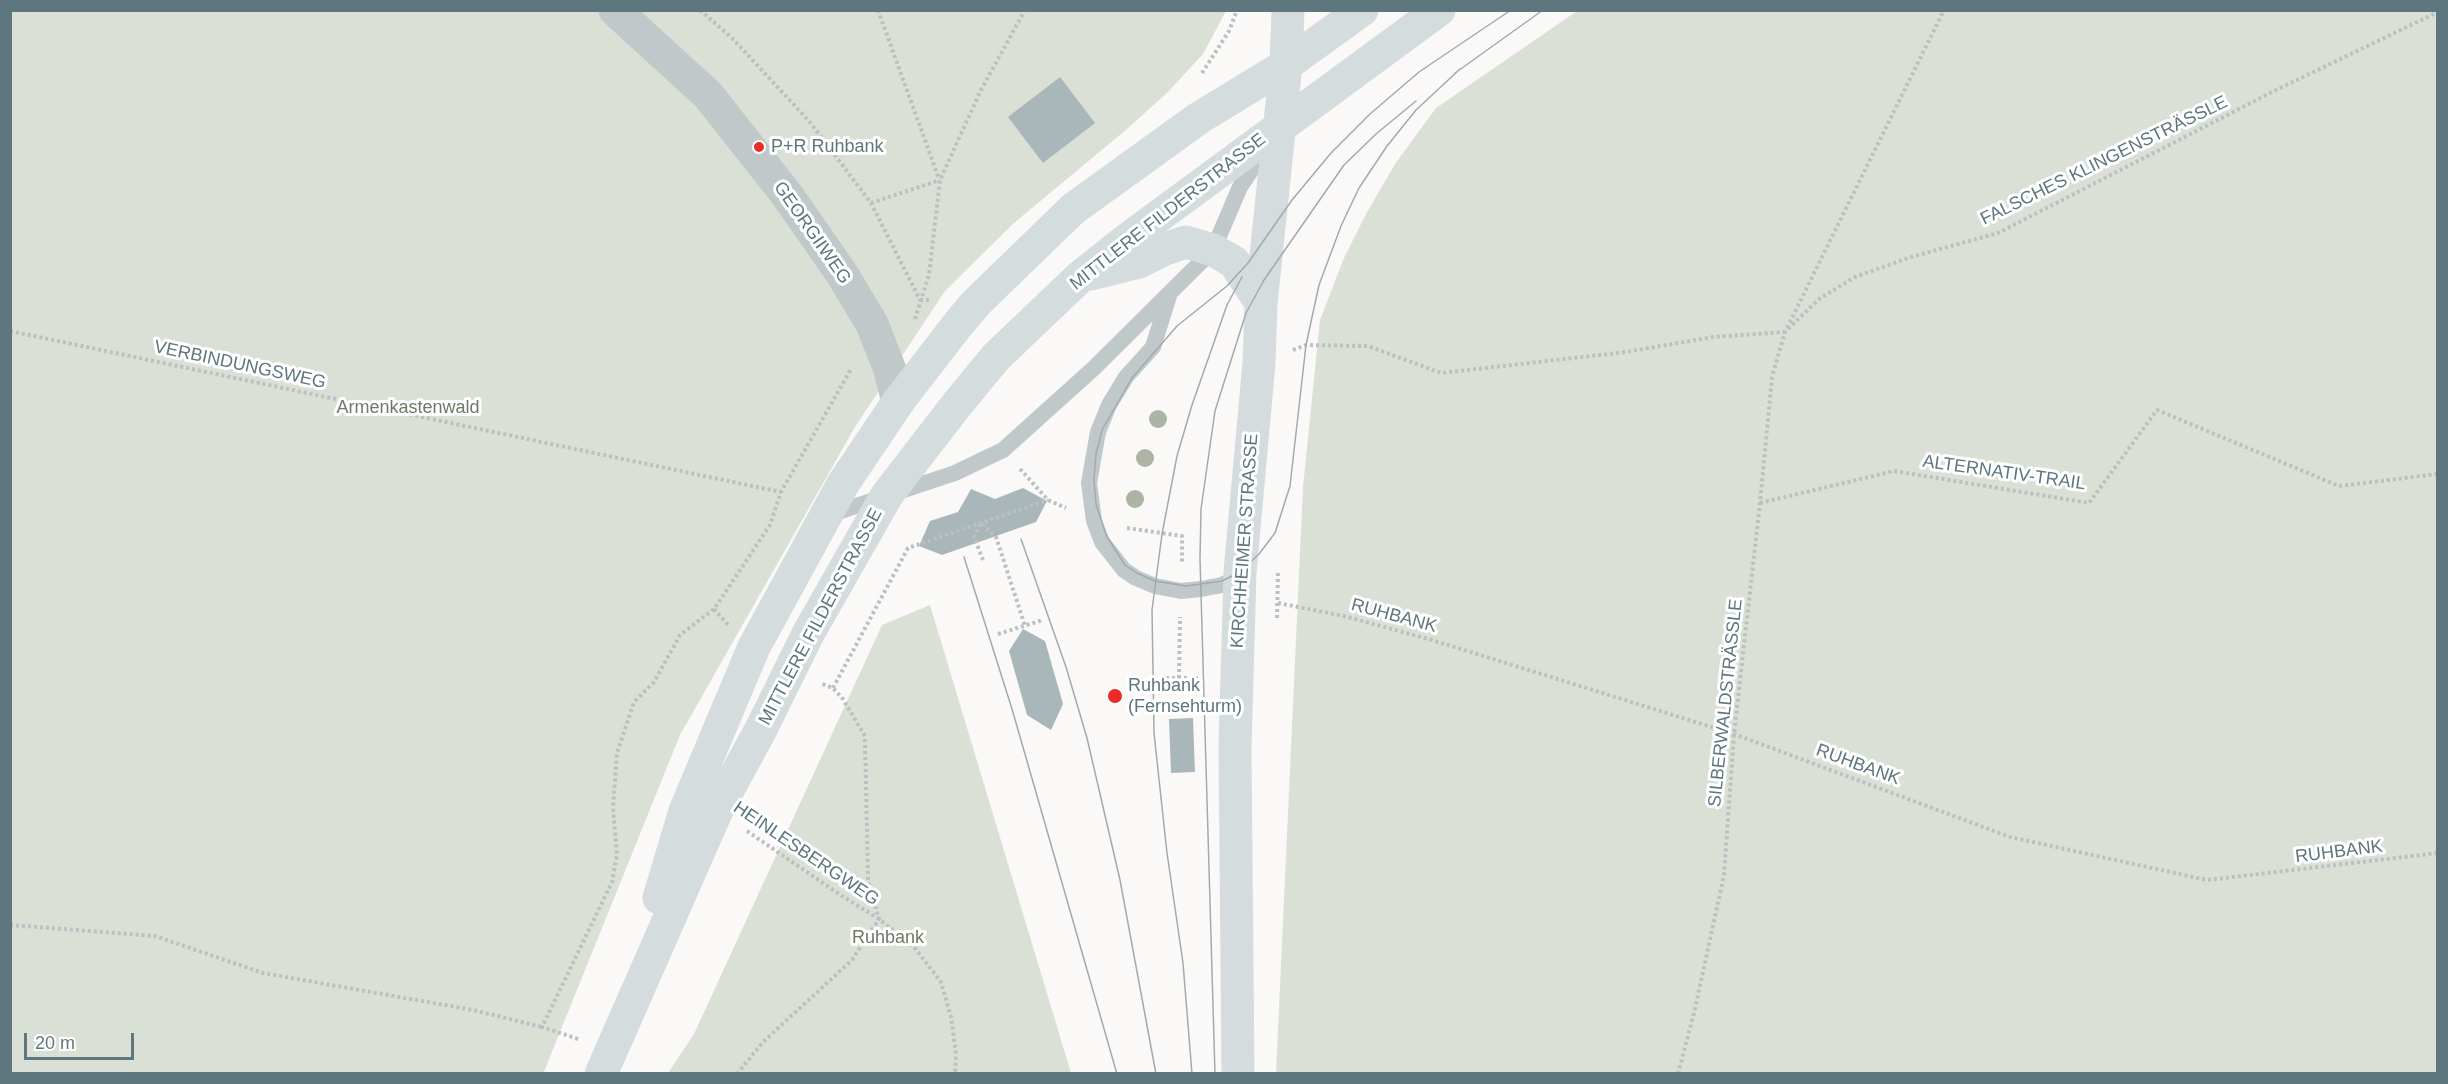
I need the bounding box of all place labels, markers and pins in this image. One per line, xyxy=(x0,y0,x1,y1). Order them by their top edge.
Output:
place label: P+R Ruhbank xyxy=(771,136,884,158)
marker: P+R Ruhbank xyxy=(752,140,766,154)
place label: Ruhbank (Fernsehturm) xyxy=(1128,675,1242,718)
marker: Ruhbank (Fernsehturm) xyxy=(1106,687,1124,705)

